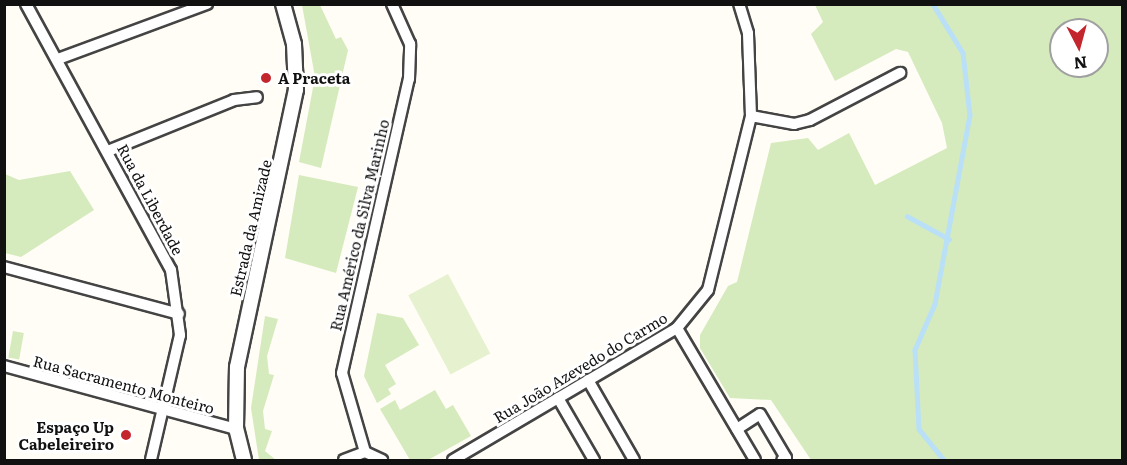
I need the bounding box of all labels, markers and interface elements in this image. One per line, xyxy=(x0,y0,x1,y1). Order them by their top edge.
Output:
north arrow xyxy=(1049,18,1109,78)
text: N xyxy=(1073,51,1089,77)
place label: A Praceta xyxy=(278,69,350,87)
marker: A Praceta xyxy=(259,71,273,85)
street label: Rua Américo da Silva Marinho xyxy=(326,117,392,333)
street label: Rua da Liberdade xyxy=(114,140,188,258)
street label: Estrada da Amizade xyxy=(225,158,275,298)
street label: Rua João Azevedo do Carmo xyxy=(490,308,670,426)
street label: Rua Sacramento Monteiro xyxy=(31,351,217,417)
place label: Espaço Up Cabeleireiro xyxy=(18,417,114,452)
marker: Espaço Up Cabeleireiro xyxy=(119,428,133,442)

